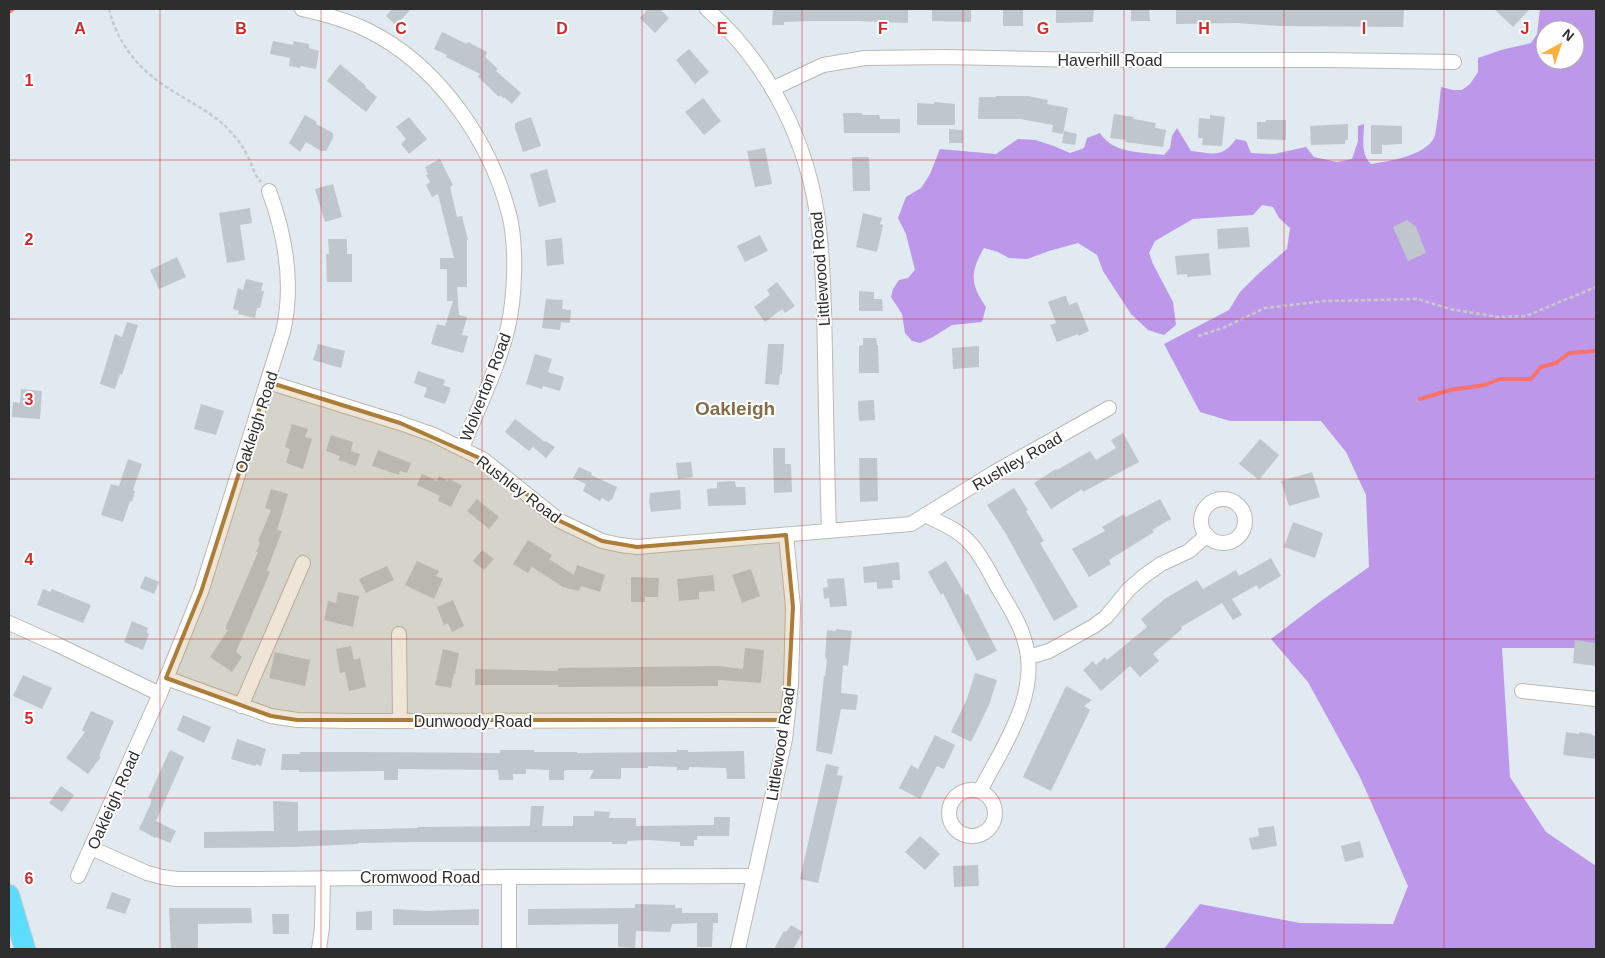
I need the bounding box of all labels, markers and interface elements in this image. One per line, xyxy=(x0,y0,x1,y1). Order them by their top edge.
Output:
text: A xyxy=(74,20,86,37)
text: B xyxy=(235,20,247,37)
text: C xyxy=(395,20,407,37)
text: D xyxy=(556,20,568,37)
text: E xyxy=(717,20,728,37)
text: F xyxy=(878,20,888,37)
text: G xyxy=(1037,20,1049,37)
text: H xyxy=(1198,20,1210,37)
text: I xyxy=(1362,20,1366,37)
text: J xyxy=(1521,20,1529,37)
north arrow xyxy=(1535,20,1585,70)
text: N xyxy=(1559,26,1577,44)
street label: Haverhill Road xyxy=(1058,52,1162,69)
text: 1 xyxy=(25,72,34,89)
street label: Littlewood Road xyxy=(808,211,833,327)
text: 2 xyxy=(25,231,34,248)
street label: Wolverton Road xyxy=(457,331,514,444)
street label: Oakleigh Road xyxy=(232,369,281,475)
text: 3 xyxy=(25,391,34,408)
district label: Oakleigh xyxy=(695,398,775,419)
street label: Rushley Road xyxy=(969,429,1065,494)
street label: Rushley Road xyxy=(473,452,564,526)
text: 4 xyxy=(25,551,34,568)
street label: Littlewood Road xyxy=(763,686,798,802)
text: 5 xyxy=(25,710,34,727)
street label: Dunwoody Road xyxy=(414,713,532,730)
street label: Oakleigh Road xyxy=(84,748,143,852)
street label: Cromwood Road xyxy=(360,869,480,886)
text: 6 xyxy=(25,870,34,887)

